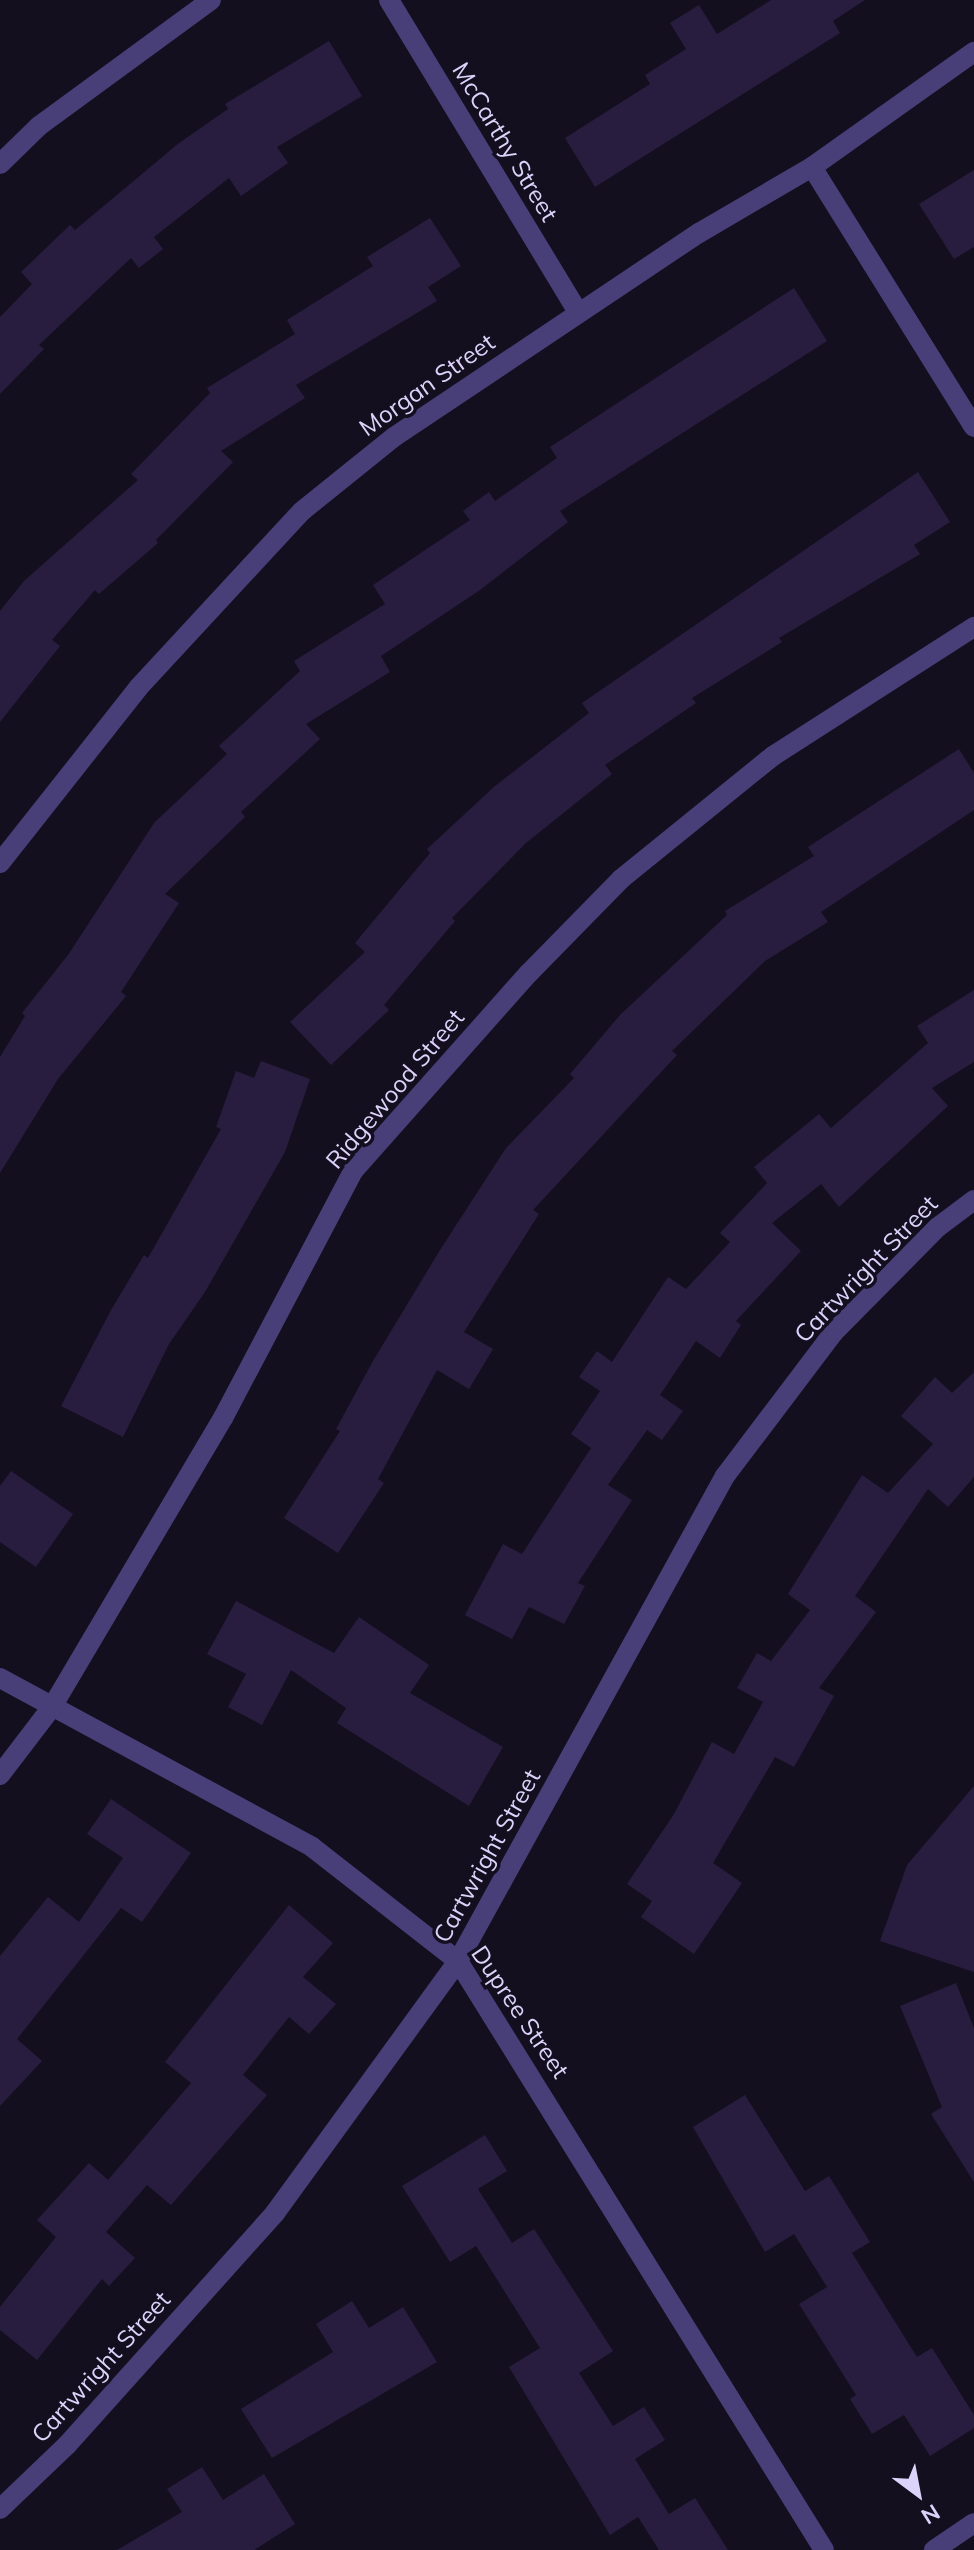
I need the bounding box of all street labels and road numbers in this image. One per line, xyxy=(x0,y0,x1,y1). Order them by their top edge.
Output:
street label: McCarthy Street xyxy=(446,57,564,227)
street label: Morgan Street xyxy=(354,328,500,442)
street label: Ridgewood Street xyxy=(320,1003,470,1175)
street label: Cartwright Street xyxy=(789,1190,943,1348)
street label: Cartwright Street xyxy=(428,1765,546,1947)
street label: Dupree Street xyxy=(465,1940,575,2084)
street label: Cartwright Street xyxy=(26,2286,176,2448)

